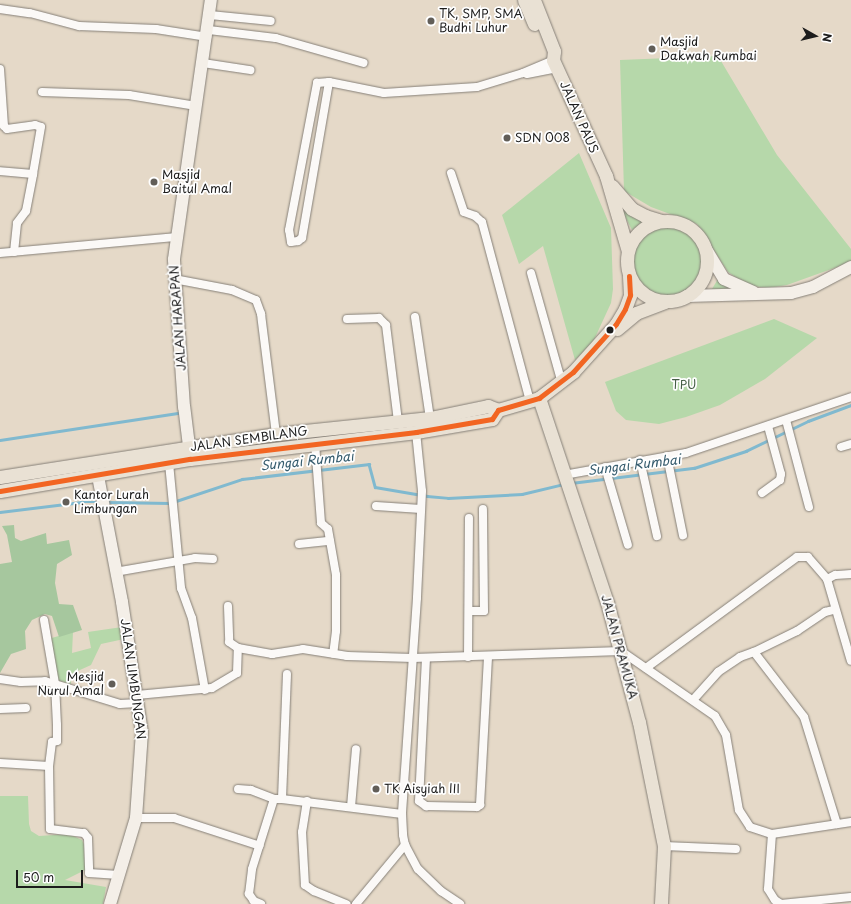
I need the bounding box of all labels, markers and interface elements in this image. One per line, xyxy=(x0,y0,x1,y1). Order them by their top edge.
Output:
place label: TK, SMP, SMA Budhi Luhur xyxy=(439,7,523,35)
marker: TK, SMP, SMA Budhi Luhur xyxy=(426,16,436,26)
north arrow xyxy=(795,16,835,56)
text: N xyxy=(818,32,836,43)
place label: Masjid Dakwah Rumbai xyxy=(660,35,757,63)
marker: Masjid Dakwah Rumbai xyxy=(647,44,657,54)
street label: JALAN PAUS xyxy=(557,79,601,155)
place label: SDN 008 xyxy=(515,131,571,145)
marker: SDN 008 xyxy=(502,133,512,143)
place label: Masjid Baitul Amal xyxy=(162,168,232,196)
marker: Masjid Baitul Amal xyxy=(149,177,159,187)
street label: JALAN HARAPAN xyxy=(167,265,189,371)
unlabelled marker xyxy=(605,325,615,335)
park label: TPU xyxy=(672,378,696,392)
street label: JALAN SEMBILANG xyxy=(189,424,309,454)
water label: Sungai Rumbai xyxy=(259,448,355,474)
water label: Sungai Rumbai xyxy=(586,452,682,478)
place label: Kantor Lurah Limbungan xyxy=(74,488,150,516)
marker: Kantor Lurah Limbungan xyxy=(61,497,71,507)
street label: JALAN PRAMUKA xyxy=(598,593,640,701)
street label: JALAN LIMBUNGAN xyxy=(117,618,149,740)
place label: Mesjid Nurul Amal xyxy=(37,670,104,698)
marker: Mesjid Nurul Amal xyxy=(107,679,117,689)
place label: TK Aisyiah III xyxy=(384,782,462,796)
marker: TK Aisyiah III xyxy=(371,784,381,794)
scale bar xyxy=(18,862,85,888)
text: 50 m xyxy=(23,868,54,886)

